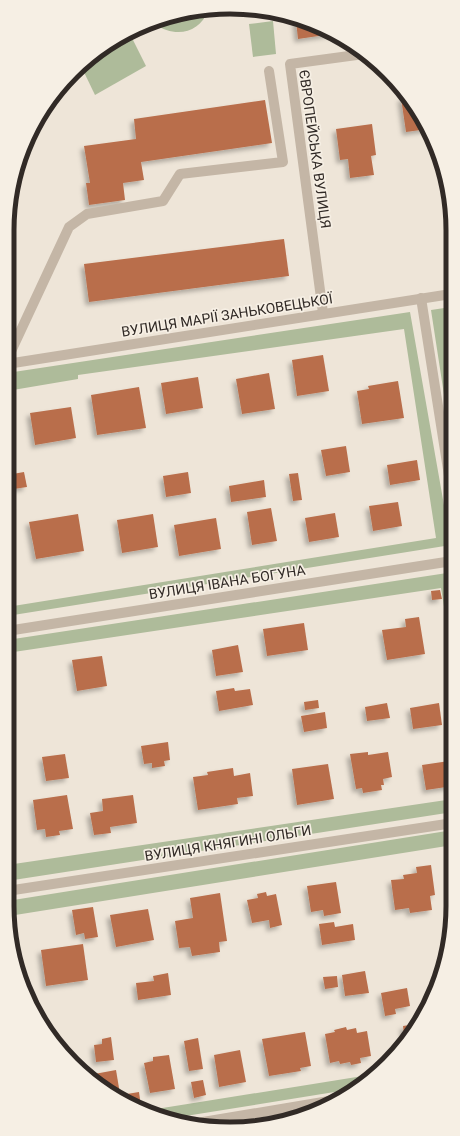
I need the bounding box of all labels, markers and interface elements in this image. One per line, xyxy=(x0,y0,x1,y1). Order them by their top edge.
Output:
street label: ЄВРОПЕЙСЬКА ВУЛИЦЯ xyxy=(296,69,334,229)
street label: ВУЛИЦЯ МАРІЇ ЗАНЬКОВЕЦЬКОЇ xyxy=(120,290,335,340)
street label: ВУЛИЦЯ ІВАНА БОГУНА xyxy=(148,562,306,602)
street label: ВУЛИЦЯ КНЯГИНІ ОЛЬГИ xyxy=(144,822,312,864)

